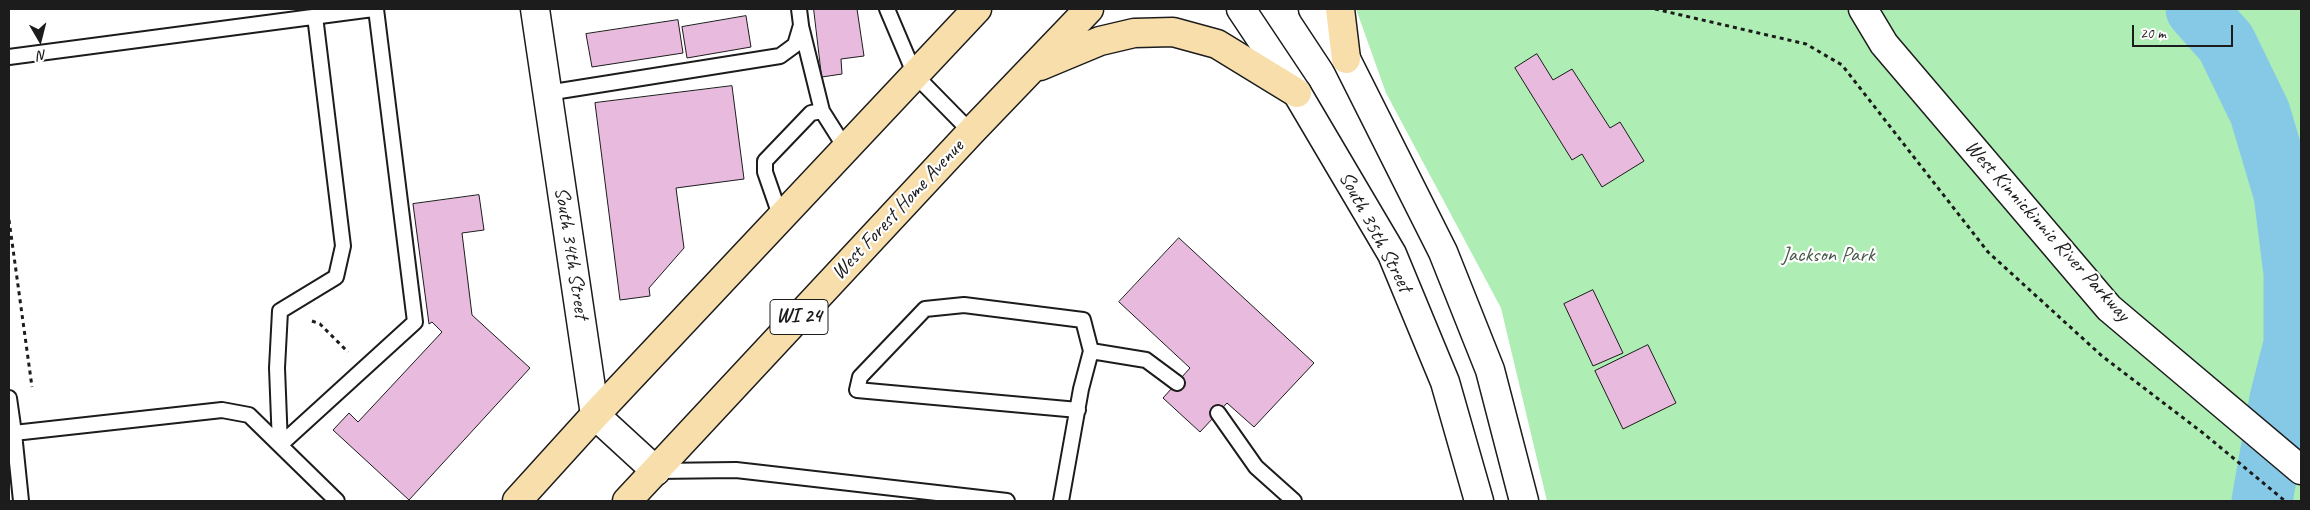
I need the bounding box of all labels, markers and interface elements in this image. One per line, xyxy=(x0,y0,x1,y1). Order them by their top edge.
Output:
north arrow xyxy=(15,15,65,65)
scale bar xyxy=(2135,15,2236,47)
text: 20 m xyxy=(2140,24,2166,43)
text: N xyxy=(37,46,48,64)
street label: West Forest Home Avenue xyxy=(827,135,969,285)
street label: West Kinnickinnic River Parkway xyxy=(1959,135,2135,327)
street label: South 35th Street xyxy=(1333,167,1417,297)
street label: South 34th Street xyxy=(548,185,594,321)
park label: Jackson Park xyxy=(1782,242,1874,268)
road number: WI 24 xyxy=(770,300,828,334)

